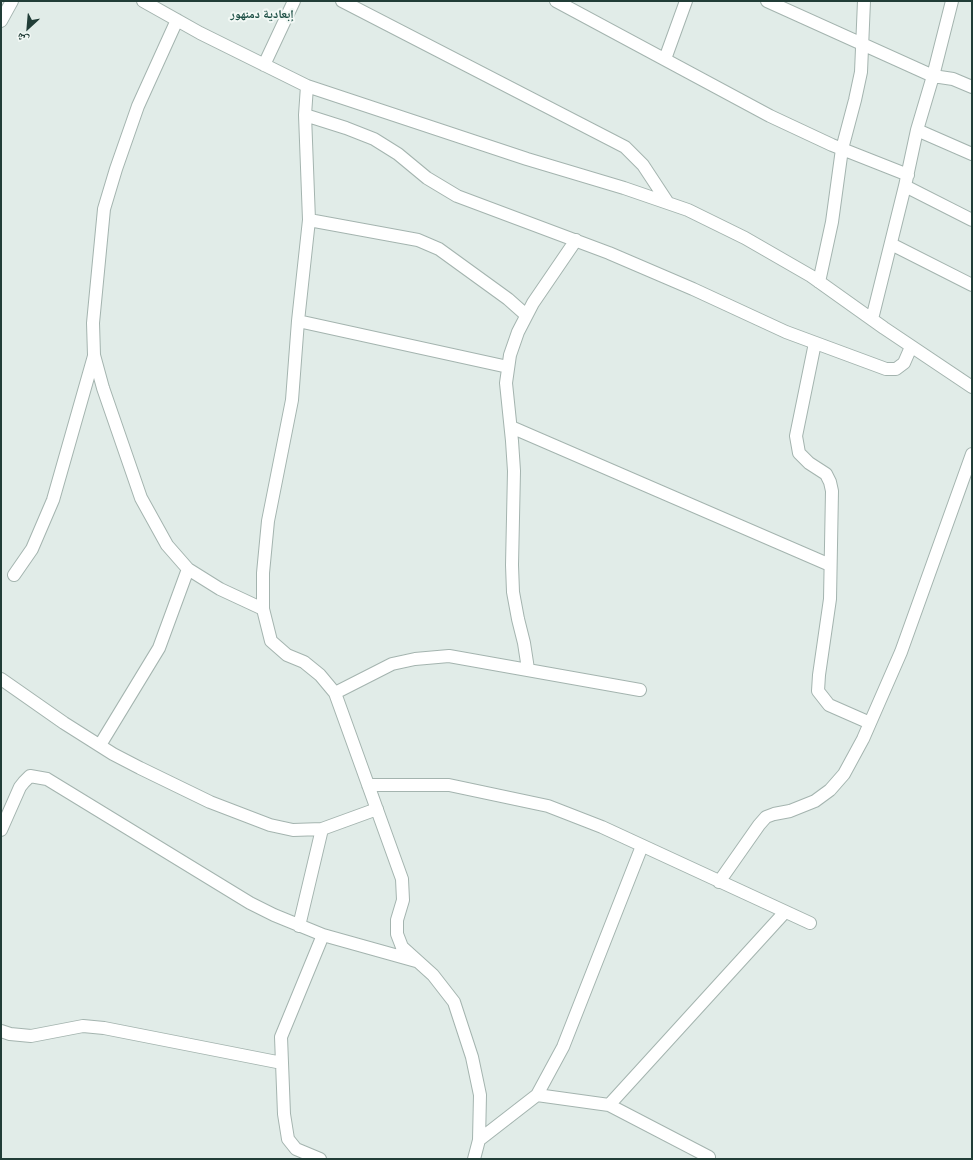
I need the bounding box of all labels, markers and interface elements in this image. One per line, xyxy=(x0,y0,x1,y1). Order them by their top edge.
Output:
north arrow xyxy=(8,8,48,48)
district label: إبعادية دمنهور xyxy=(230,8,294,22)
text: ش xyxy=(15,31,31,47)

